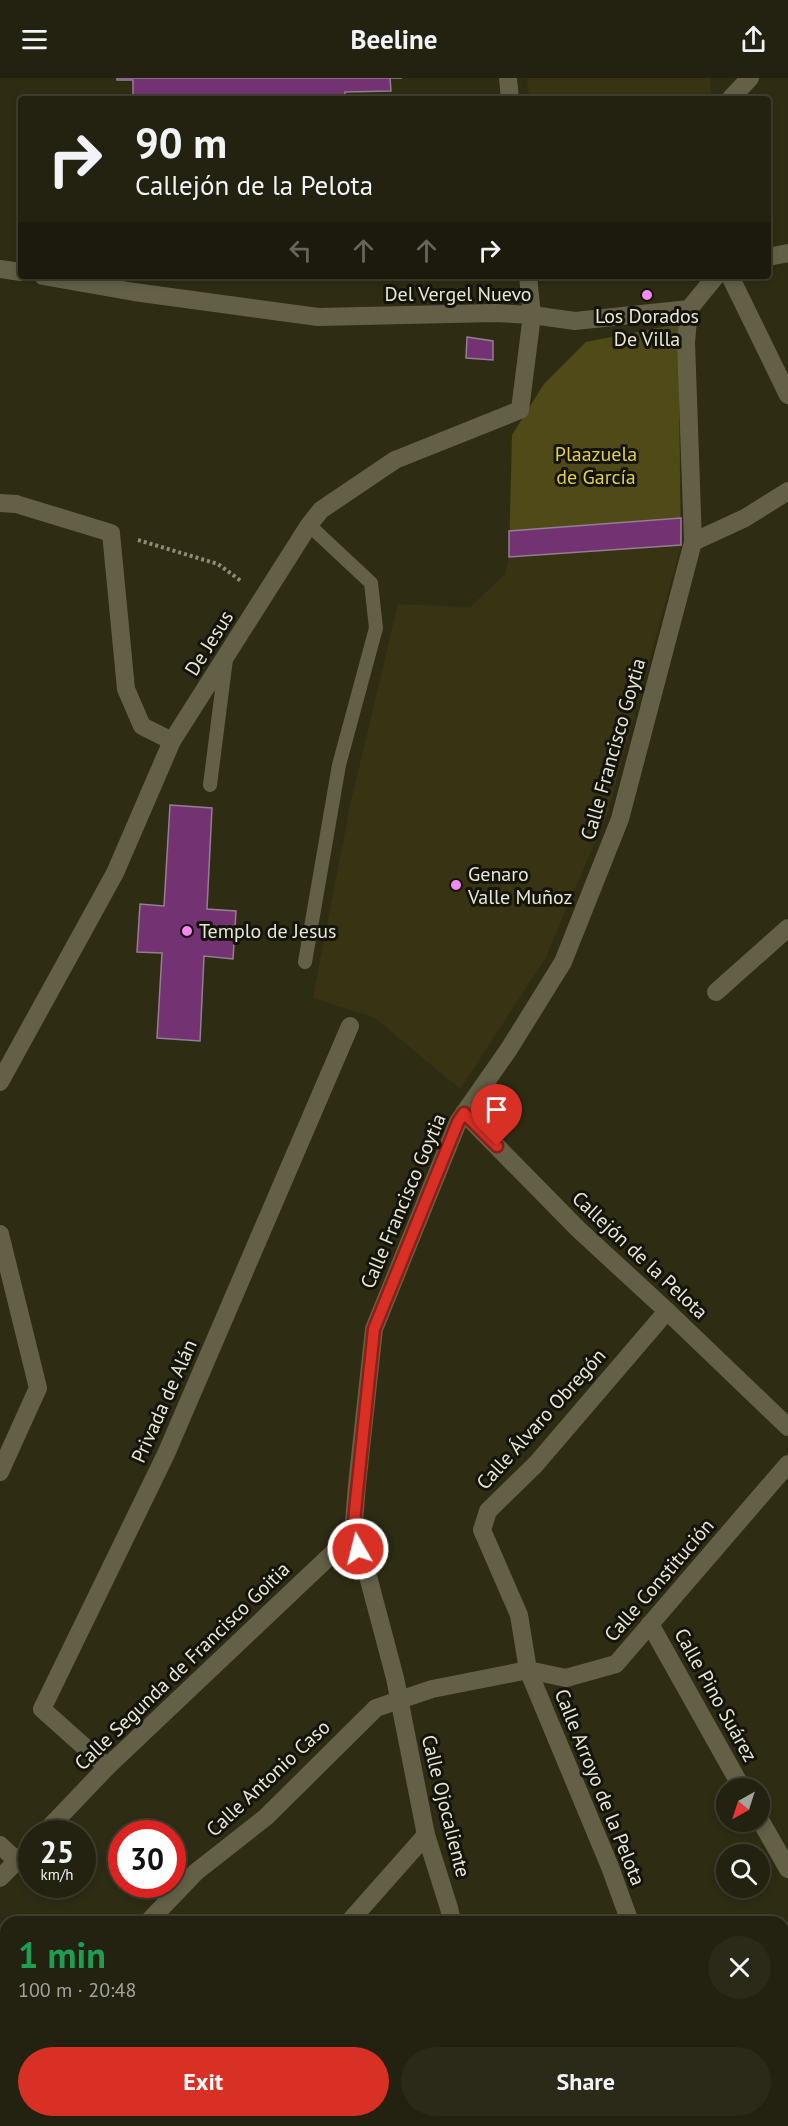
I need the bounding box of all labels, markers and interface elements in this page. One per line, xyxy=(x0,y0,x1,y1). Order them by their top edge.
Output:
text: Beeline xyxy=(351,22,437,56)
icon: menu xyxy=(18,23,51,56)
icon: share xyxy=(737,23,770,56)
text: 90 m xyxy=(135,115,227,170)
icon: right xyxy=(36,120,114,198)
text: Callejón de la Pelota xyxy=(135,168,373,202)
icon: left xyxy=(284,234,317,267)
icon: ahead xyxy=(347,234,380,267)
icon: ahead xyxy=(410,234,443,267)
icon: right xyxy=(473,234,506,267)
street label: Del Vergel Nuevo xyxy=(384,281,532,307)
marker: Los Dorados De Villa xyxy=(640,288,654,302)
place label: Los Dorados De Villa xyxy=(595,303,699,352)
park label: Plaazuela de García xyxy=(555,441,637,490)
street label: De Jesus xyxy=(179,606,239,680)
street label: Calle Francisco Goytia xyxy=(575,655,651,843)
place label: Genaro Valle Muñoz xyxy=(467,861,572,910)
marker: Genaro Valle Muñoz xyxy=(449,878,463,892)
place label: Templo de Jesus xyxy=(199,918,337,944)
marker: Templo de Jesus xyxy=(180,924,194,938)
pin xyxy=(471,1084,522,1146)
icon: arrive xyxy=(480,1093,513,1126)
street label: Calle Francisco Goytia xyxy=(354,1110,452,1292)
street label: Callejón de la Pelota xyxy=(567,1185,713,1325)
street label: Privada de Alán xyxy=(125,1335,203,1467)
street label: Calle Álvaro Obregón xyxy=(471,1343,611,1495)
street label: Calle Constitución xyxy=(598,1513,720,1647)
position arrow xyxy=(326,1517,390,1581)
street label: Calle Segunda de Francisco Goitia xyxy=(69,1556,295,1776)
street label: Calle Pino Suárez xyxy=(669,1624,763,1766)
street label: Calle Arroyo de la Pelota xyxy=(549,1685,651,1889)
street label: Calle Antonio Caso xyxy=(201,1714,335,1842)
street label: Calle Ojocaliente xyxy=(416,1732,476,1880)
north arrow xyxy=(716,1778,770,1832)
map controls xyxy=(716,1778,770,1898)
speed limit sign: 30 xyxy=(108,1820,186,1898)
text: 25 xyxy=(40,1832,74,1871)
button: search xyxy=(716,1844,770,1898)
text: km/h xyxy=(41,1865,73,1884)
text: 1 min xyxy=(18,1931,106,1978)
button: close xyxy=(708,1936,771,1999)
text: 100 m · 20:48 xyxy=(18,1977,136,2003)
button: Exit xyxy=(18,2047,389,2116)
button: Share xyxy=(401,2047,771,2116)

